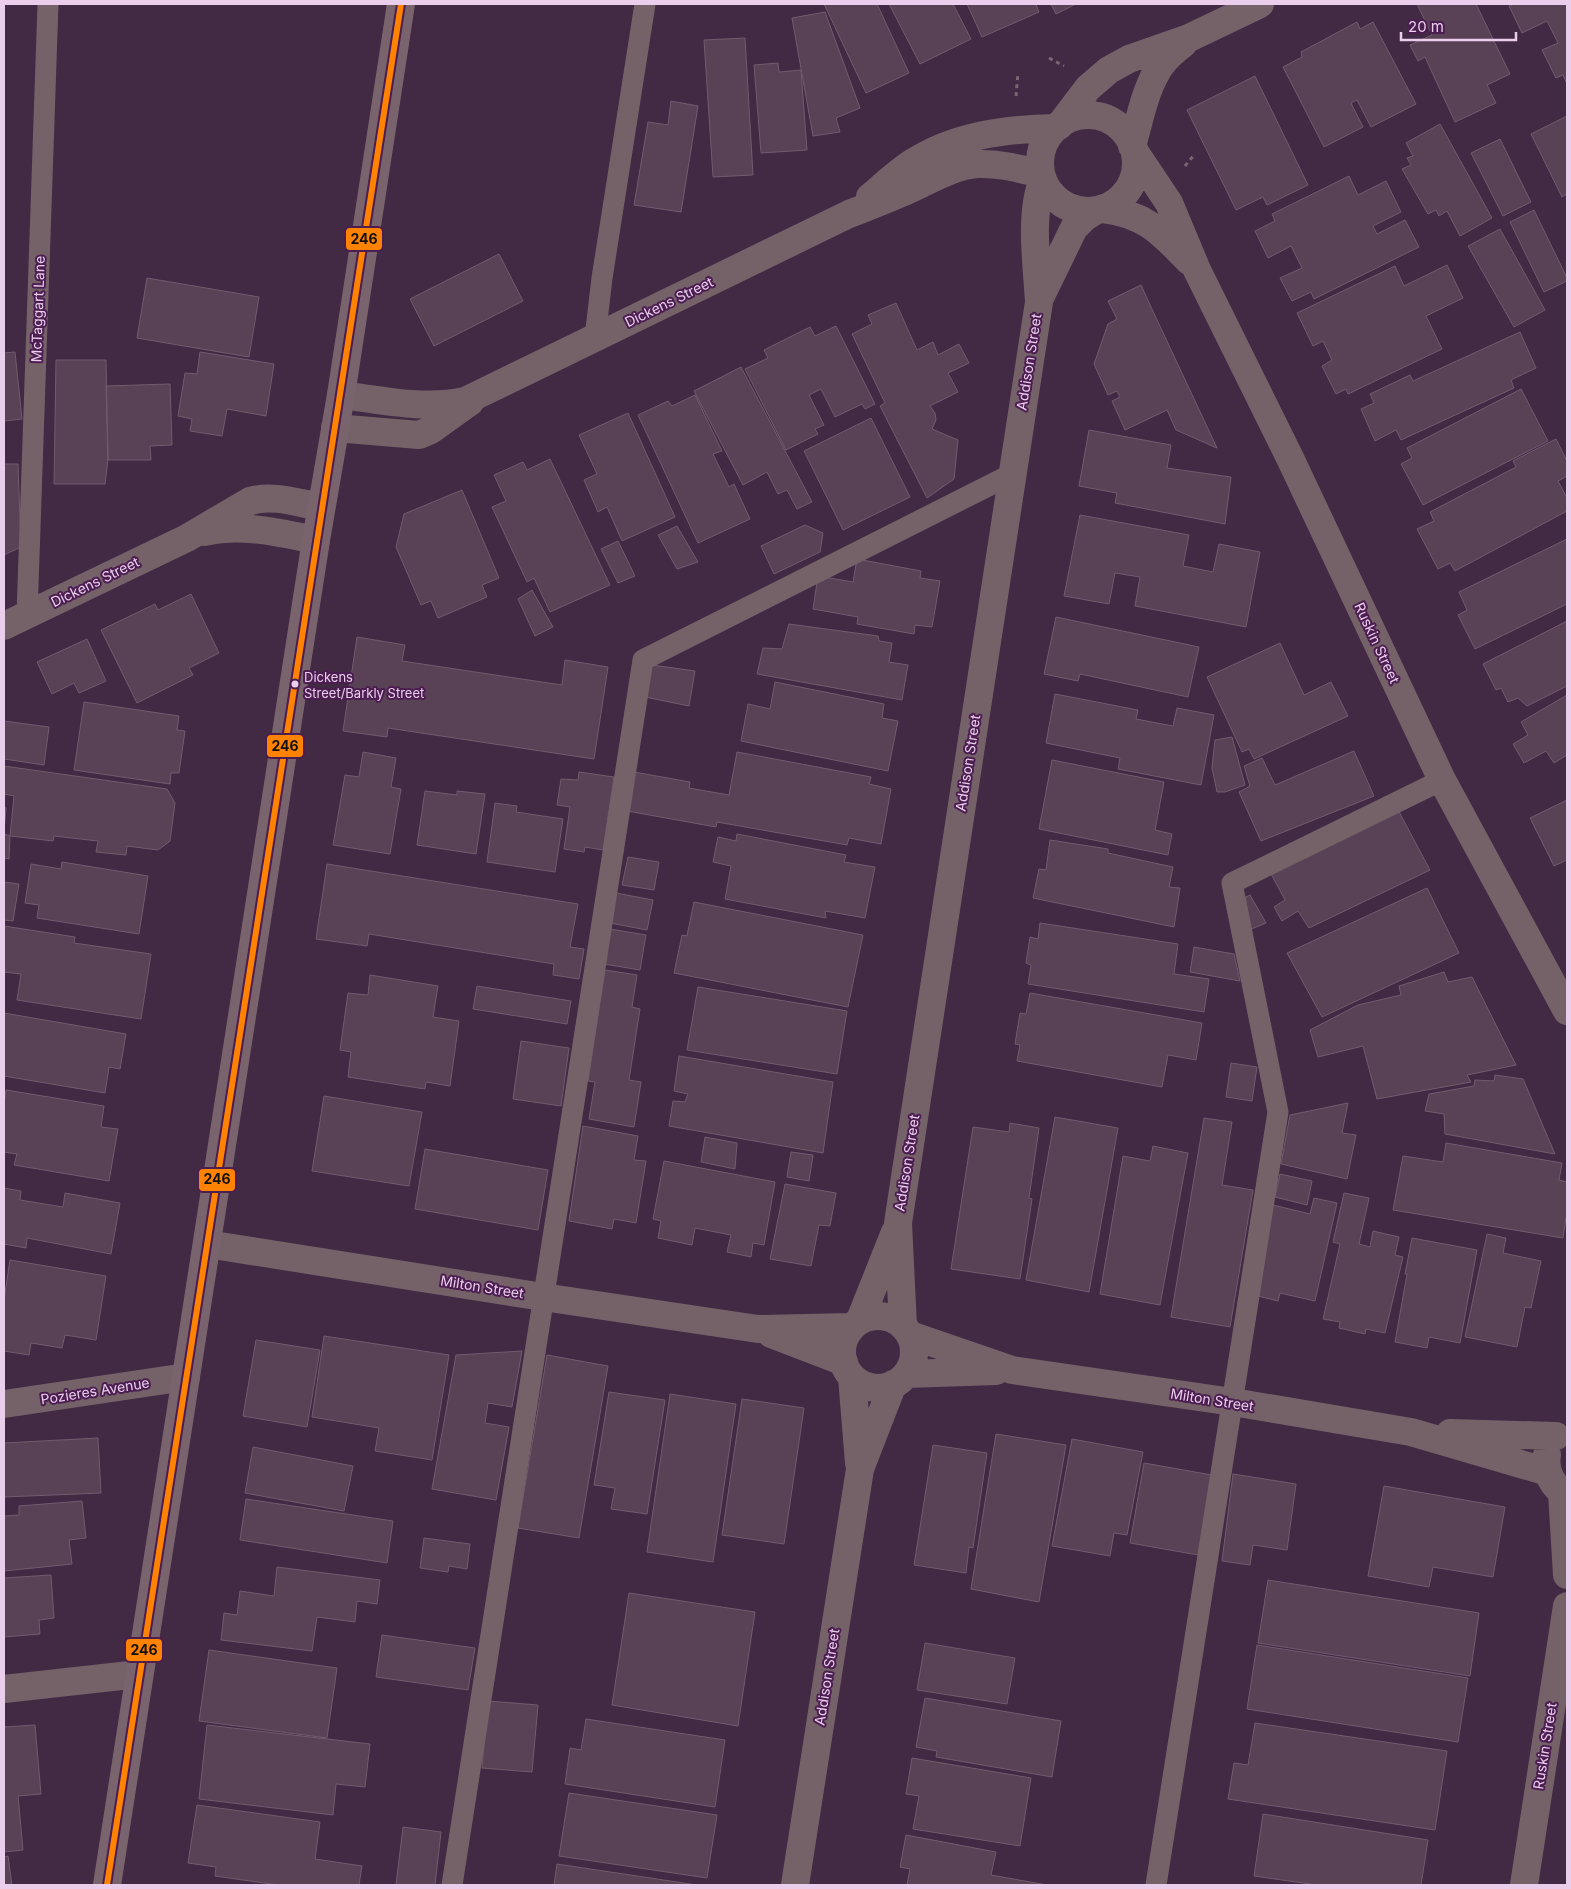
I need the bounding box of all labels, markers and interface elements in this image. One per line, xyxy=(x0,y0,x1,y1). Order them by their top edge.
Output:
scale bar xyxy=(1401,10,1516,42)
text: 20 m xyxy=(1408,17,1444,36)
line badge: 246 xyxy=(345,227,383,251)
text: 246 xyxy=(350,230,378,247)
street label: McTaggart Lane xyxy=(27,255,48,363)
street label: Dickens Street xyxy=(622,273,716,330)
street label: Addison Street xyxy=(1012,312,1045,412)
street label: Dickens Street xyxy=(48,553,142,610)
street label: Ruskin Street xyxy=(1351,600,1404,686)
place label: Dickens Street/Barkly Street xyxy=(304,669,424,701)
marker: Dickens Street/Barkly Street xyxy=(290,679,300,689)
street label: Addison Street xyxy=(951,713,984,813)
line badge: 246 xyxy=(266,734,304,758)
text: 246 xyxy=(271,737,299,754)
street label: Addison Street xyxy=(890,1113,923,1213)
line badge: 246 xyxy=(198,1168,236,1192)
text: 246 xyxy=(203,1170,231,1187)
street label: Milton Street xyxy=(439,1272,525,1302)
street label: Pozieres Avenue xyxy=(39,1374,151,1408)
street label: Milton Street xyxy=(1169,1385,1255,1415)
street label: Addison Street xyxy=(810,1627,843,1727)
line badge: 246 xyxy=(125,1638,163,1662)
text: 246 xyxy=(130,1641,158,1658)
street label: Ruskin Street xyxy=(1529,1701,1560,1790)

